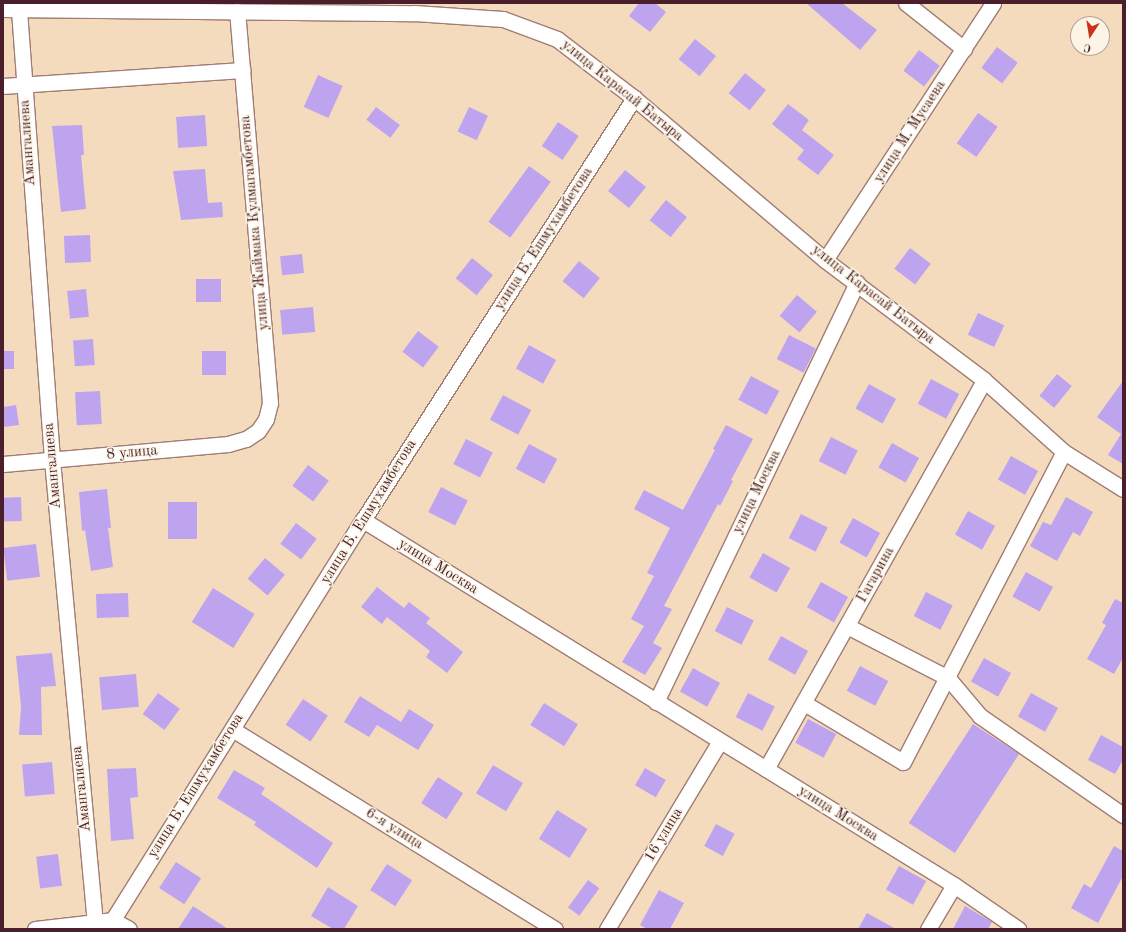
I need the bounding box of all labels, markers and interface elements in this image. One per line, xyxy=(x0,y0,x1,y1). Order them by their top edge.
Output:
north arrow xyxy=(1070,16,1110,56)
street label: улица Карасай Батыра xyxy=(557,36,687,146)
text: С xyxy=(1083,41,1092,53)
street label: улица М. Мусаева xyxy=(870,77,950,187)
street label: Амангалиева xyxy=(16,99,40,187)
street label: улица Жаймака Кулмагамбетова xyxy=(237,115,273,331)
street label: улица Б. Ешмухамбетова xyxy=(491,164,597,314)
street label: улица Карасай Батыра xyxy=(808,241,938,349)
street label: Амангалиева xyxy=(40,422,66,510)
street label: улица Б. Ешмухамбетова xyxy=(317,436,421,588)
street label: 8 улица xyxy=(106,442,158,464)
street label: улица Москва xyxy=(729,447,785,537)
street label: улица Москва xyxy=(395,535,481,599)
street label: Гагарина xyxy=(853,544,899,606)
street label: улица Б. Ешмухамбетова xyxy=(144,710,248,862)
street label: Амангалиева xyxy=(69,745,95,833)
street label: улица Москва xyxy=(795,782,881,846)
street label: 6-я улица xyxy=(362,804,426,854)
street label: 16 улица xyxy=(641,805,687,865)

